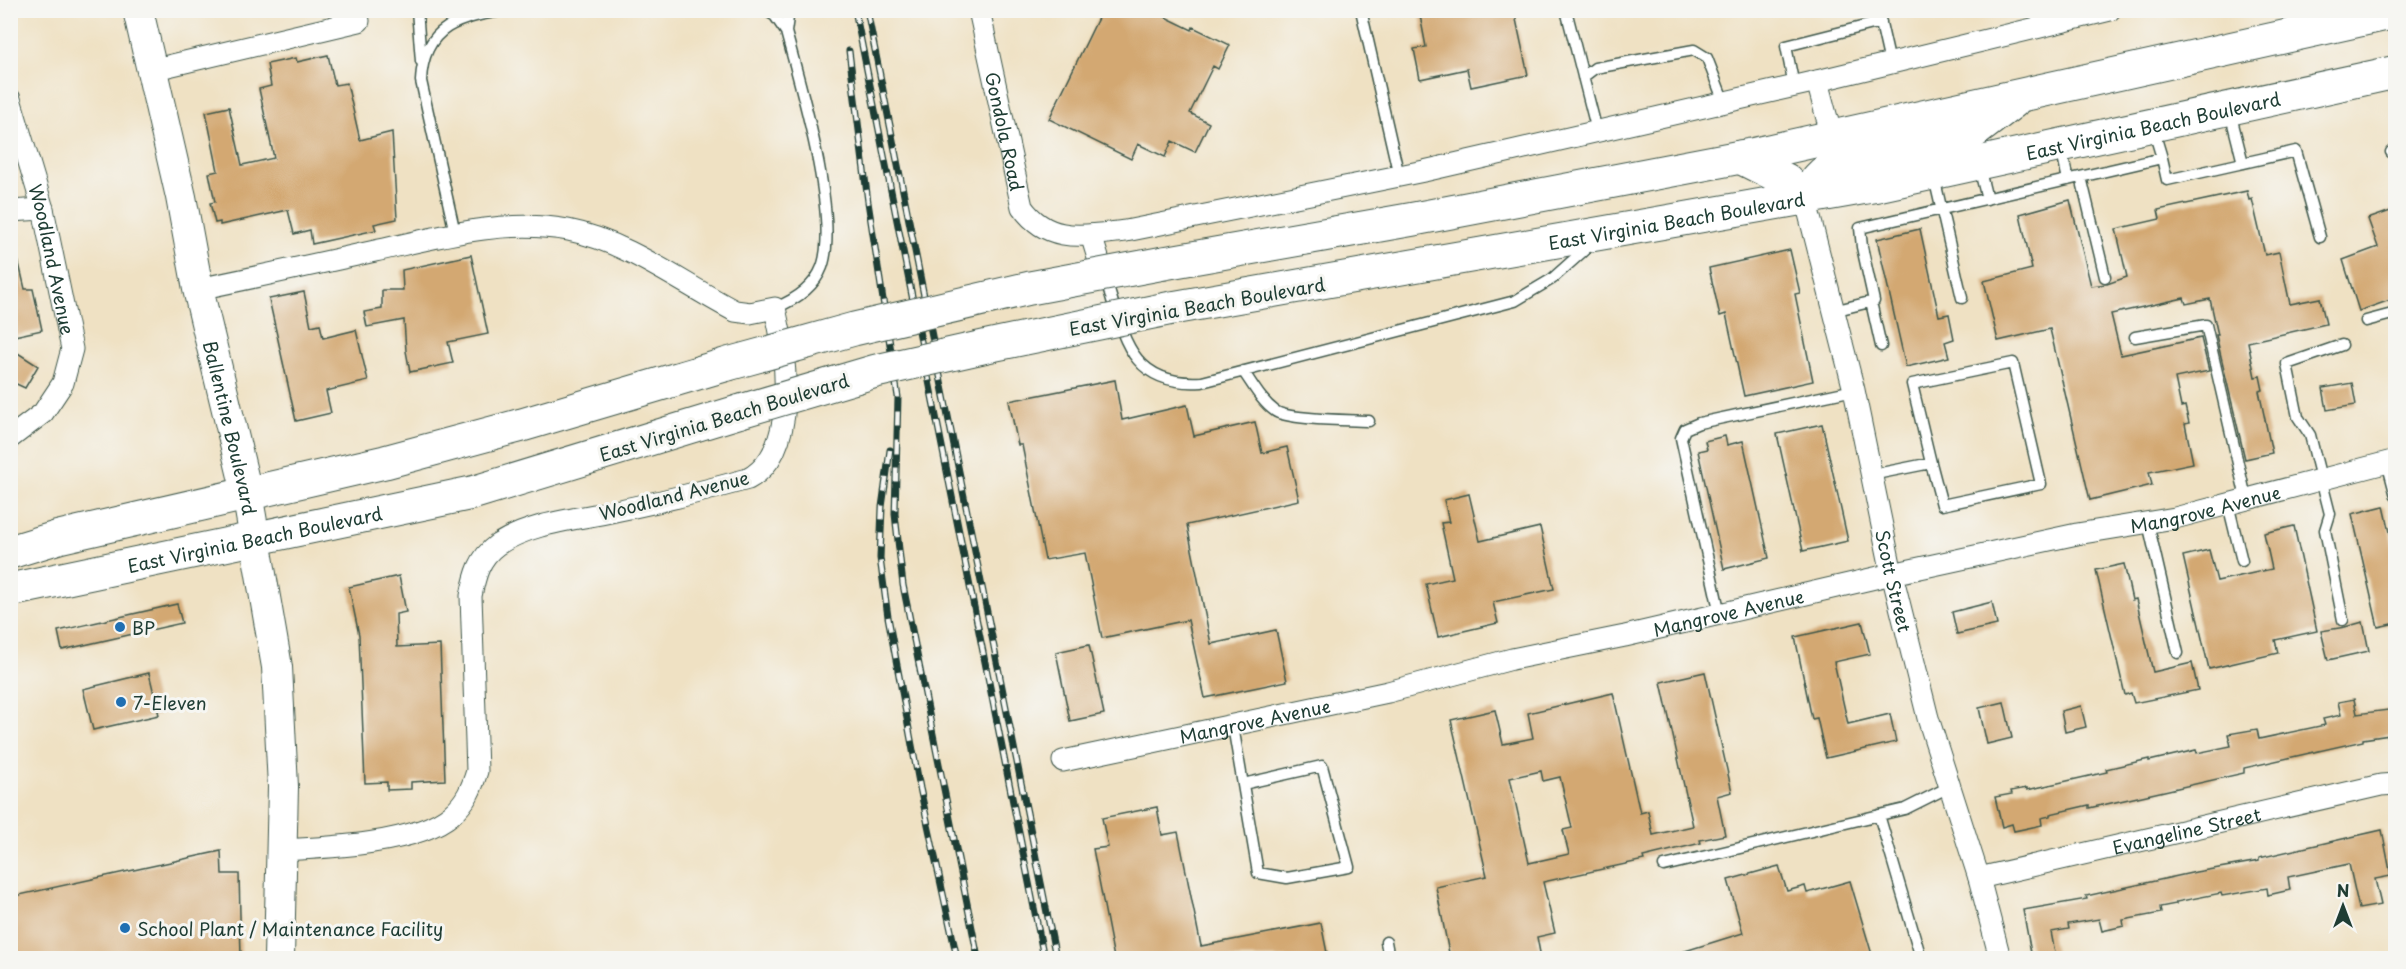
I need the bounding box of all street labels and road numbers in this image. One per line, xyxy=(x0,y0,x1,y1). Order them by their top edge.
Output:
street label: Gondola Road xyxy=(979,69,1032,193)
street label: East Virginia Beach Boulevard xyxy=(2023,84,2283,166)
street label: Woodland Avenue xyxy=(23,181,82,337)
street label: East Virginia Beach Boulevard xyxy=(1546,185,1807,256)
street label: East Virginia Beach Boulevard xyxy=(1067,270,1327,342)
street label: Ballentine Boulevard xyxy=(197,338,264,517)
street label: East Virginia Beach Boulevard xyxy=(596,366,852,468)
street label: Woodland Avenue xyxy=(596,463,752,527)
street label: Mangrove Avenue xyxy=(2128,477,2283,539)
street label: East Virginia Beach Boulevard xyxy=(125,499,385,579)
street label: Scott Street xyxy=(1870,527,1919,635)
street label: Mangrove Avenue xyxy=(1651,581,1806,643)
street label: Mangrove Avenue xyxy=(1177,691,1333,749)
street label: Evangeline Street xyxy=(2110,800,2263,860)

